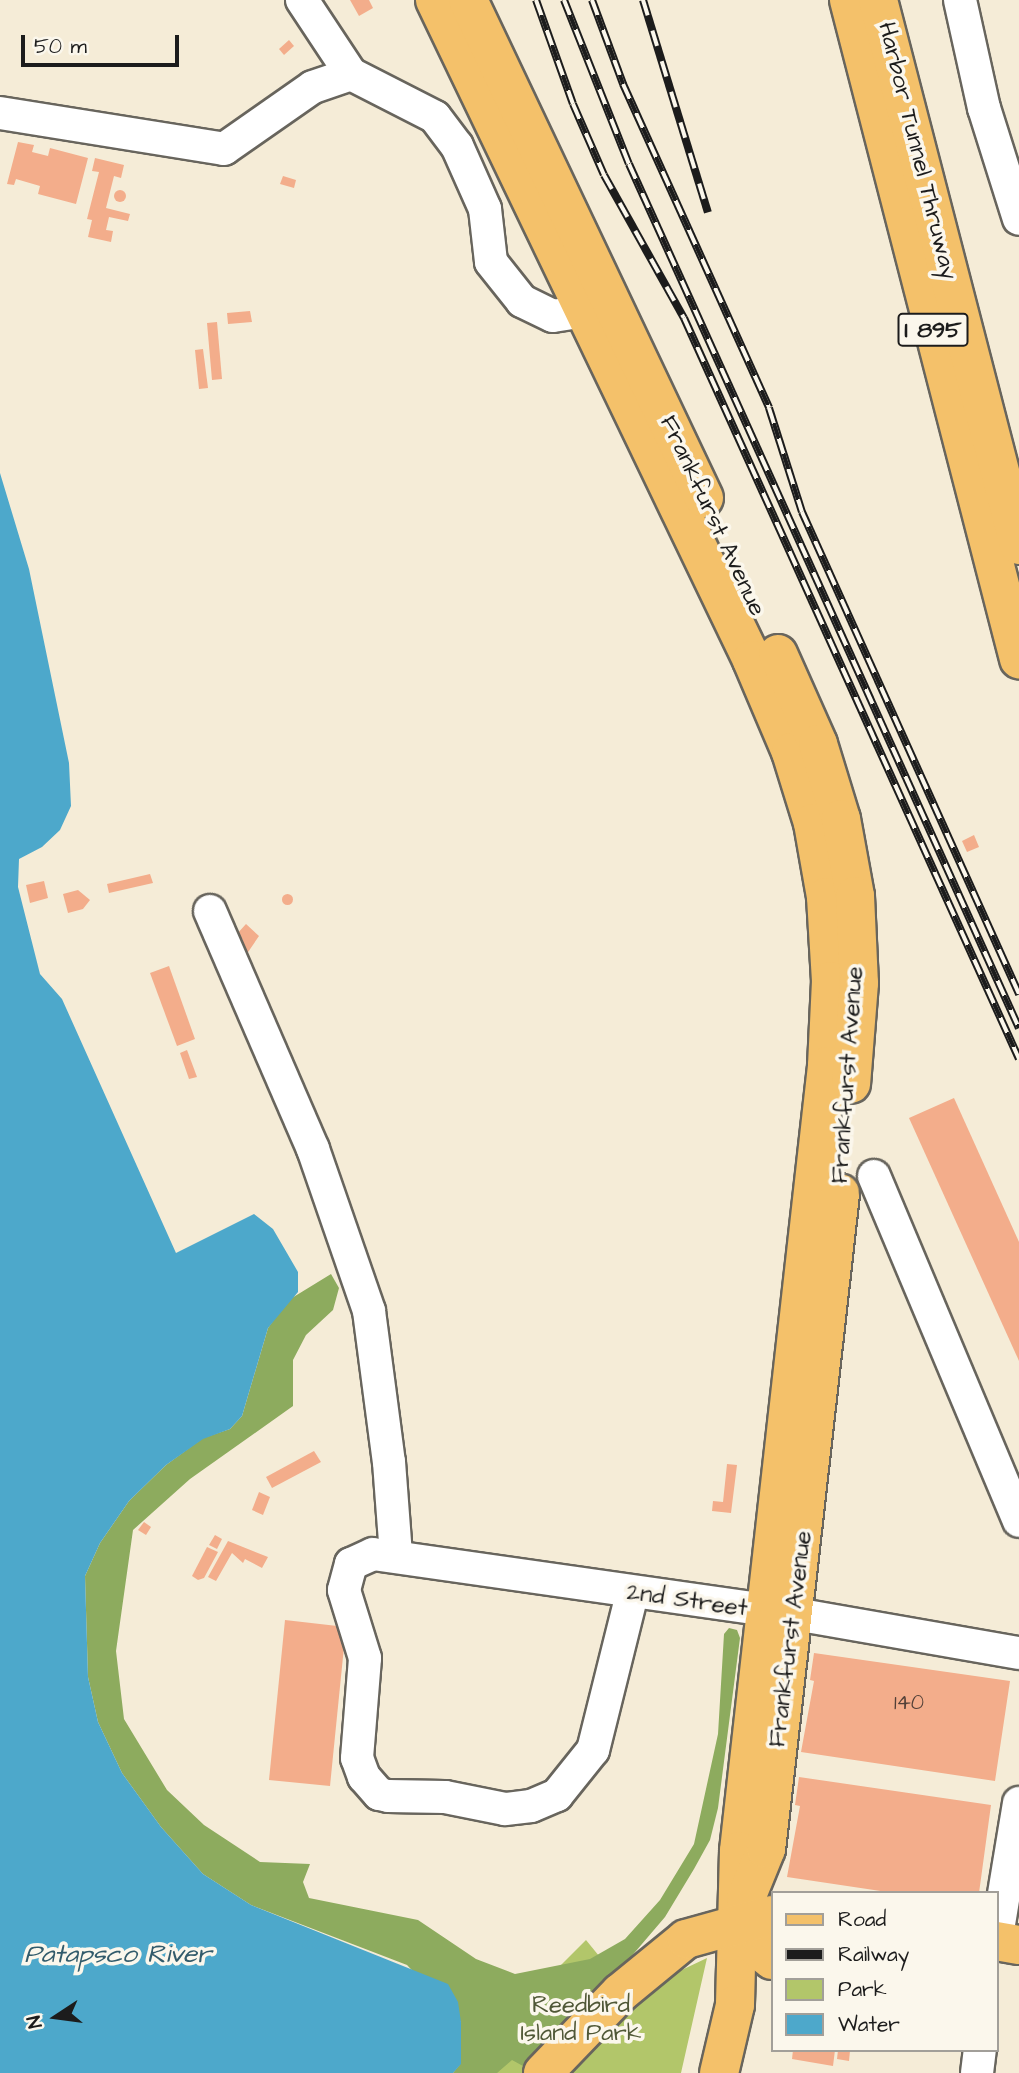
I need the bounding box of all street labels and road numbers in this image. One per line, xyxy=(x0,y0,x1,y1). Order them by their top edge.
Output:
street label: Harbor Tunnel Thruway xyxy=(871,19,963,283)
road number: I 895 xyxy=(896,310,970,350)
street label: Frankfurst Avenue xyxy=(653,411,771,621)
street label: Frankfurst Avenue xyxy=(826,965,870,1185)
street label: Frankfurst Avenue xyxy=(763,1529,819,1749)
street label: 2nd Street xyxy=(625,1578,749,1624)

